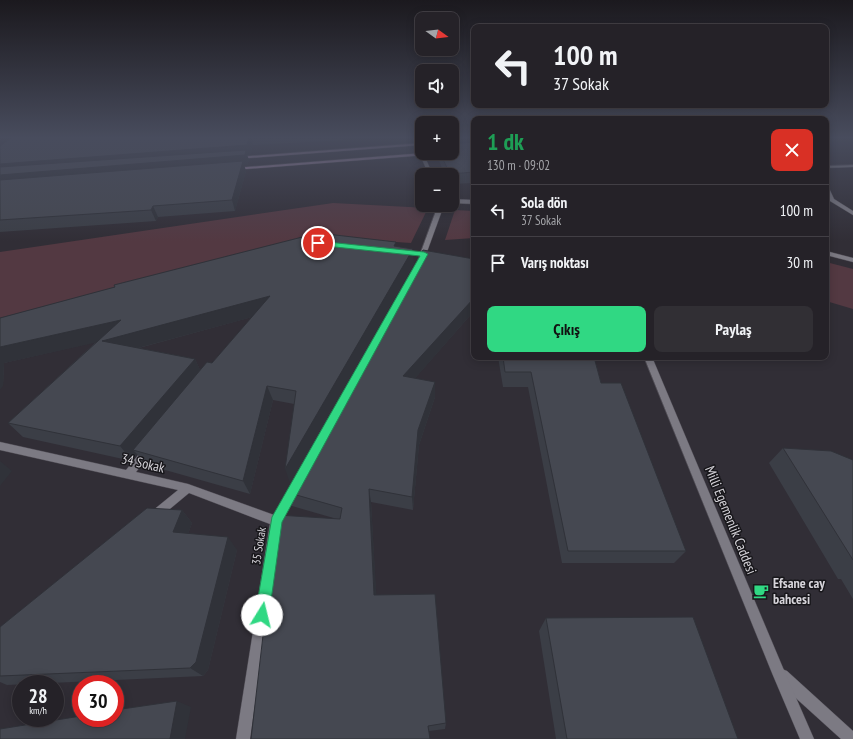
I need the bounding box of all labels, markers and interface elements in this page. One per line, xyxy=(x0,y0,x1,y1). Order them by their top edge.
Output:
north arrow xyxy=(415,12,459,56)
map controls xyxy=(415,12,459,212)
text: 100 m xyxy=(553,36,617,73)
icon: left xyxy=(487,40,539,92)
button: sound xyxy=(415,64,459,108)
text: 37 Sokak xyxy=(553,72,609,95)
button: + xyxy=(415,116,459,160)
text: 1 dk xyxy=(487,126,524,157)
button: close xyxy=(771,129,813,171)
text: 130 m · 09:02 xyxy=(487,157,550,174)
button: − xyxy=(415,168,459,212)
text: Sola dön xyxy=(521,193,567,212)
icon: left xyxy=(487,200,509,222)
text: 100 m xyxy=(780,201,813,220)
text: 37 Sokak xyxy=(521,212,561,229)
pin xyxy=(301,226,335,260)
icon: arrive xyxy=(307,232,329,254)
icon: arrive xyxy=(487,252,509,274)
text: Varış noktası xyxy=(521,253,589,272)
text: 30 m xyxy=(787,253,813,272)
button: Çıkış xyxy=(487,306,646,352)
button: Paylaş xyxy=(654,306,813,352)
street label: 34 Sokak xyxy=(120,449,167,477)
street label: Milli Egemenlik Caddesi xyxy=(701,463,761,577)
street label: 35 Sokak xyxy=(248,526,269,566)
place label: Efsane cay bahcesi xyxy=(773,574,825,608)
cafe icon: Efsane cay bahcesi xyxy=(752,582,770,600)
position arrow xyxy=(241,594,283,636)
speed limit sign: 30 xyxy=(72,675,124,727)
text: 28 xyxy=(28,683,48,709)
text: km/h xyxy=(29,704,47,717)

